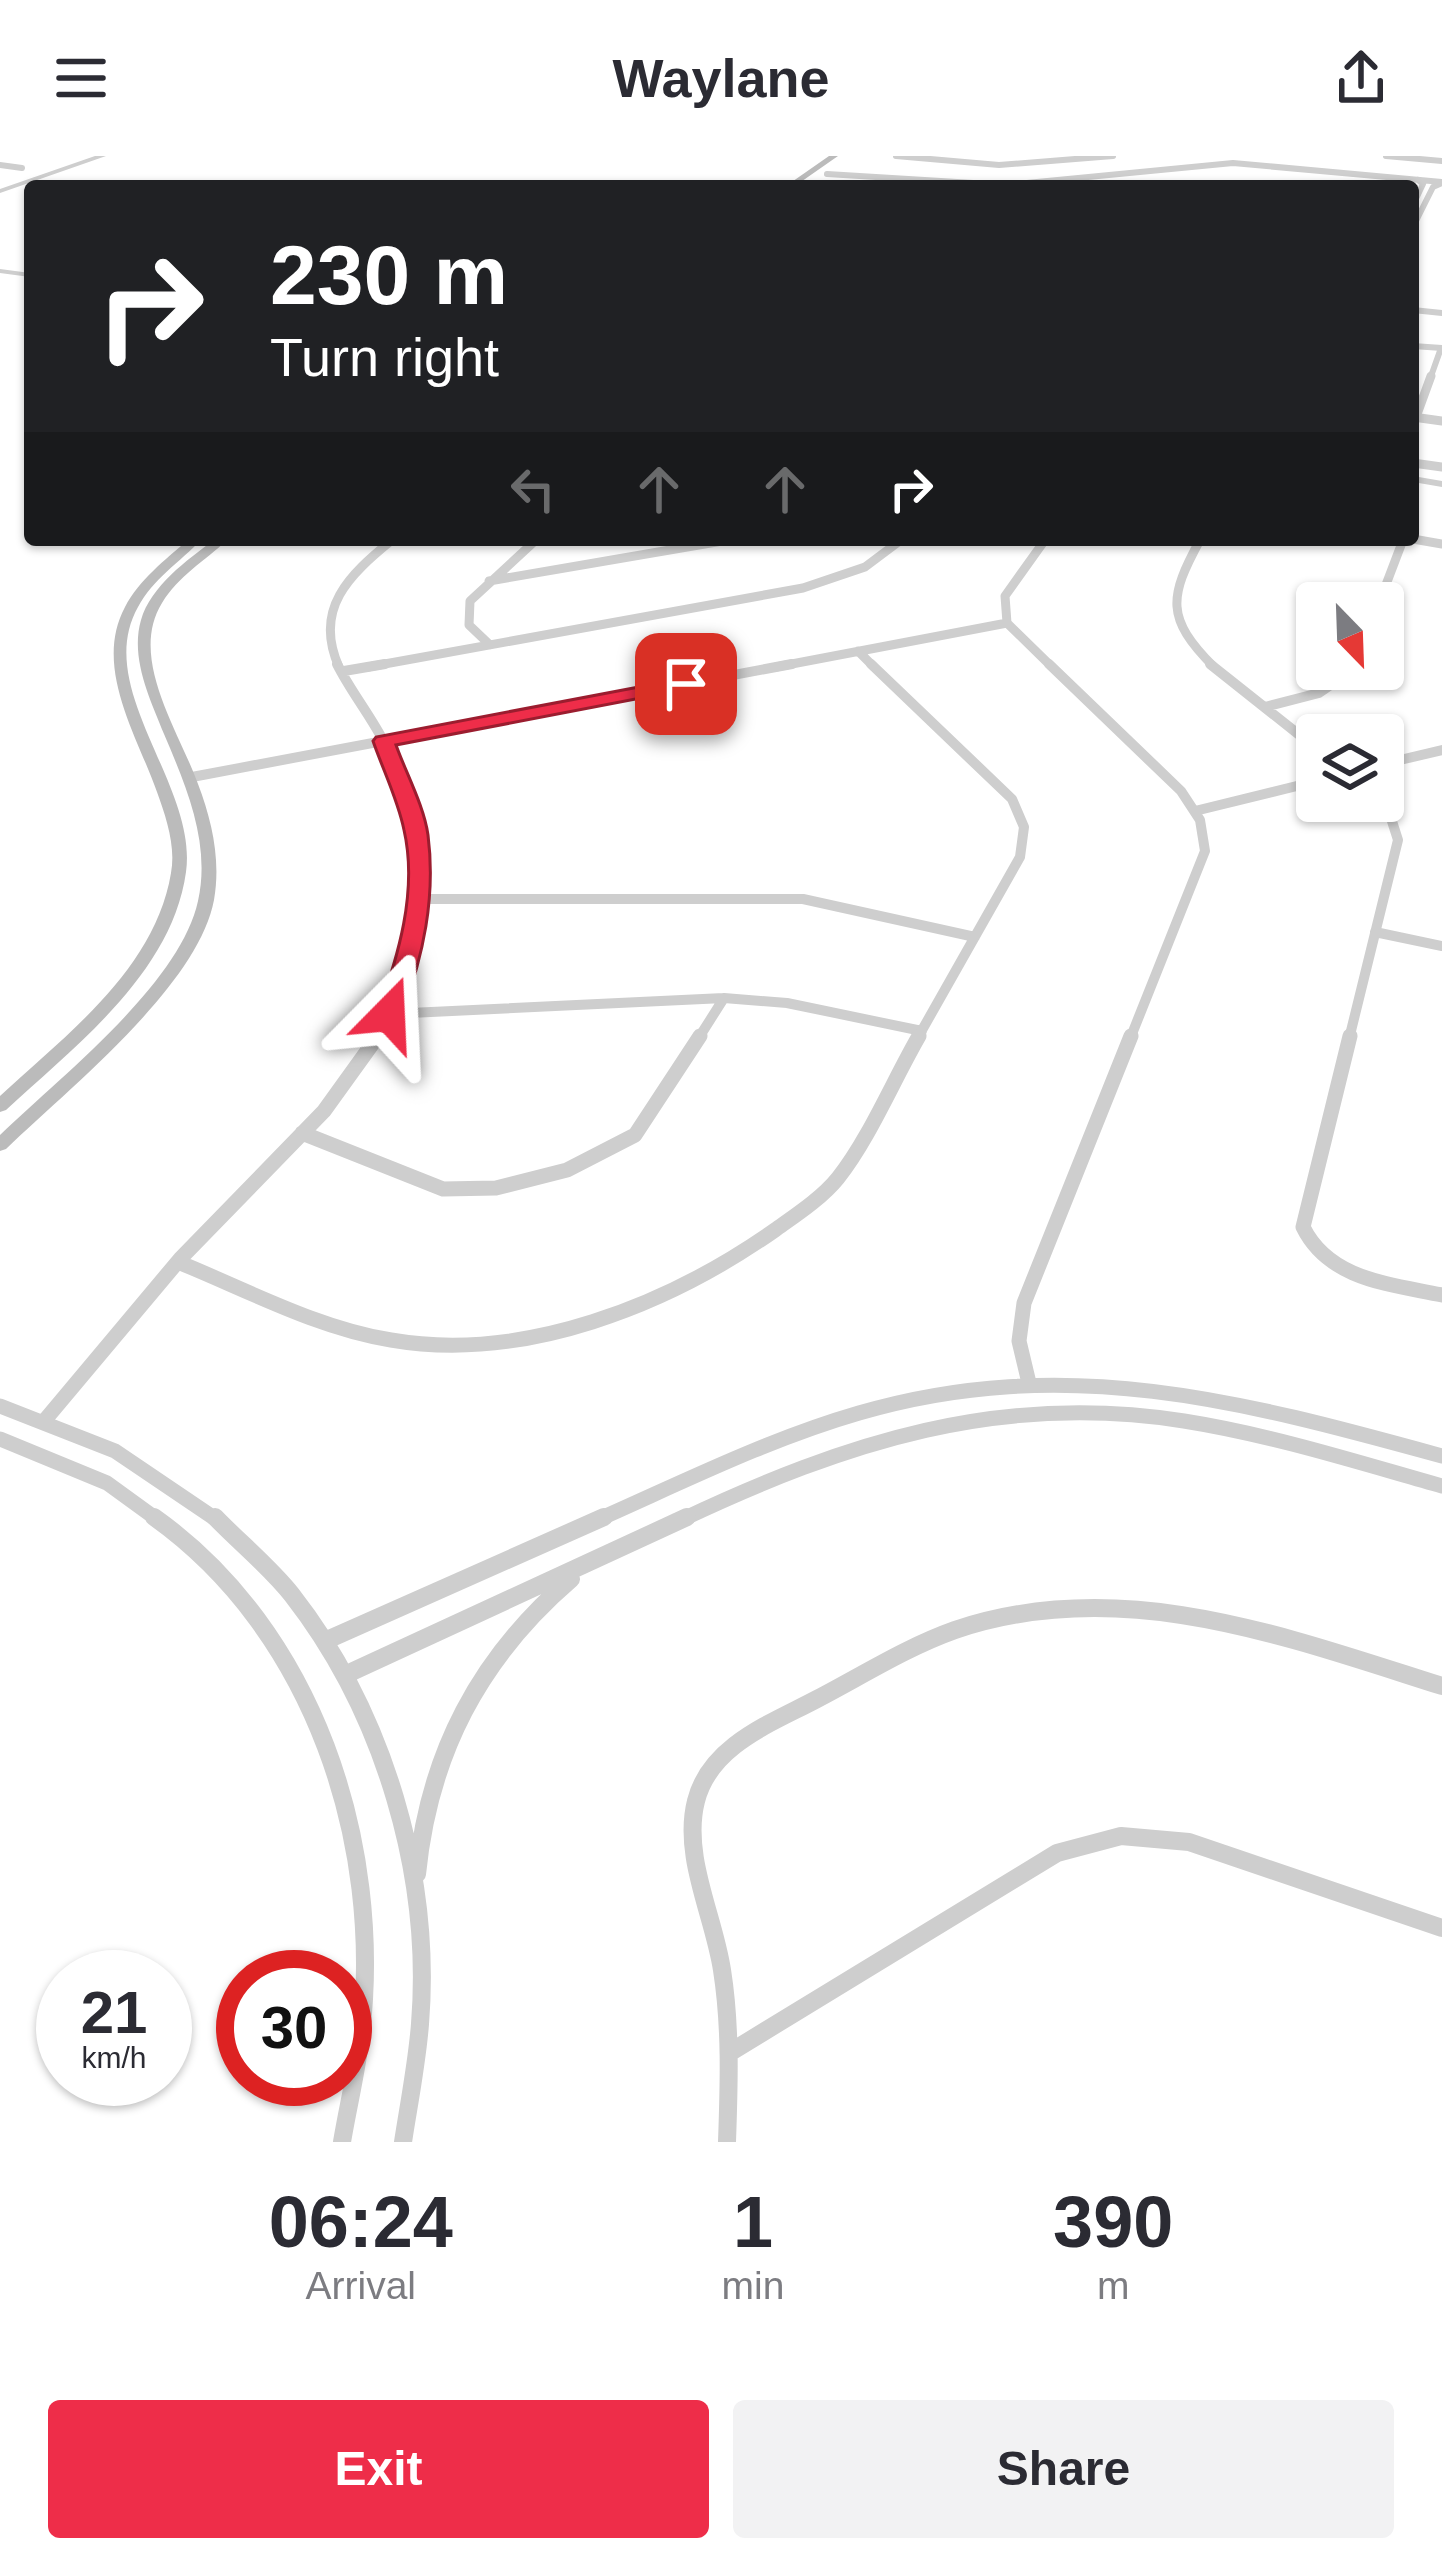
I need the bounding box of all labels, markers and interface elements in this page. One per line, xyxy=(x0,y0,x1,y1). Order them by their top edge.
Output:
icon: menu xyxy=(48,45,114,111)
icon: share xyxy=(1328,45,1394,111)
text: Waylane xyxy=(612,48,830,108)
icon: right xyxy=(72,228,228,384)
text: 230 m xyxy=(270,228,508,322)
text: Turn right xyxy=(270,327,499,387)
icon: left xyxy=(500,456,566,522)
icon: ahead xyxy=(626,456,692,522)
icon: ahead xyxy=(752,456,818,522)
icon: right xyxy=(878,456,944,522)
north arrow xyxy=(1296,582,1404,690)
map controls xyxy=(1296,582,1404,822)
pin xyxy=(635,633,737,735)
icon: arrive xyxy=(653,651,719,717)
button: layers xyxy=(1296,714,1404,822)
position arrow xyxy=(326,951,452,1077)
speed limit sign: 30 xyxy=(216,1950,372,2106)
text: 21 xyxy=(81,1979,147,2046)
text: km/h xyxy=(81,2041,147,2074)
text: 06:24 xyxy=(269,2182,453,2262)
text: 1 xyxy=(733,2182,773,2262)
text: 390 xyxy=(1053,2182,1173,2262)
text: Arrival xyxy=(306,2264,416,2307)
text: min xyxy=(722,2264,784,2307)
text: m xyxy=(1097,2264,1129,2307)
button: Exit xyxy=(48,2400,709,2538)
button: Share xyxy=(733,2400,1394,2538)

